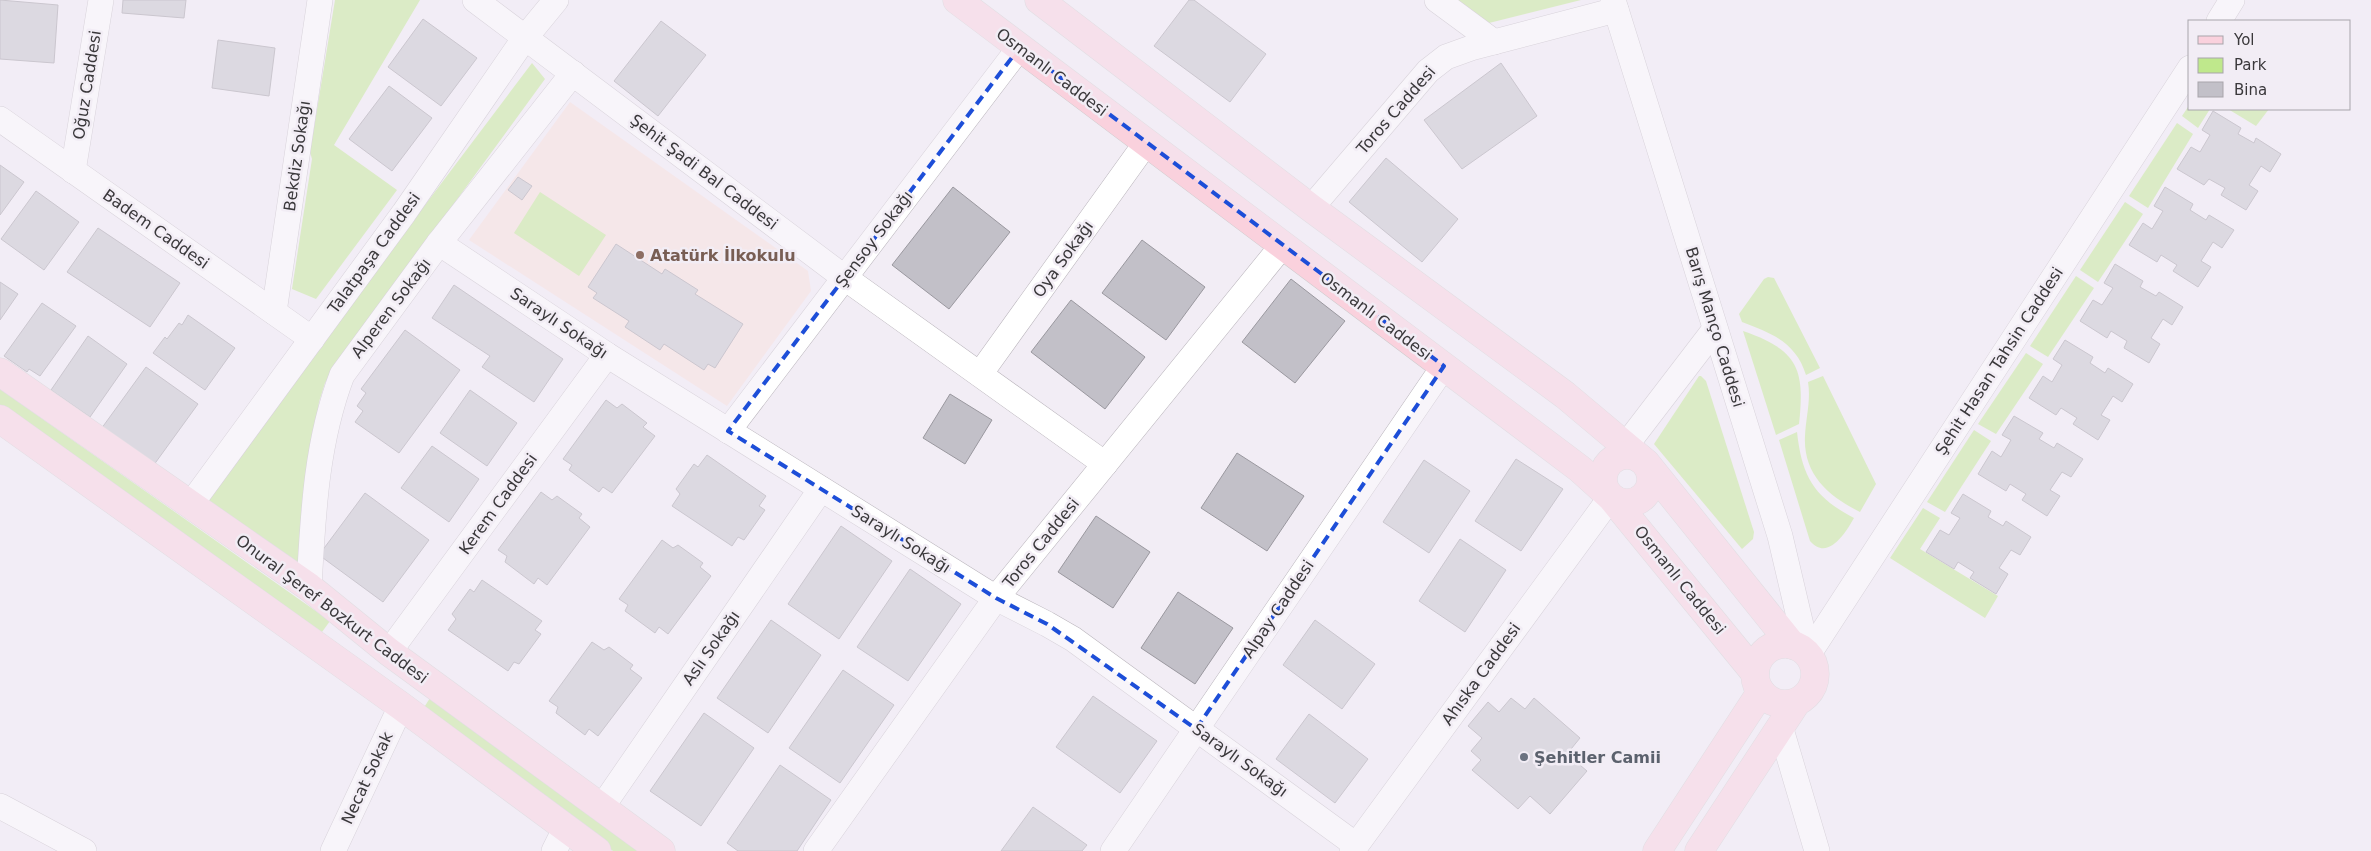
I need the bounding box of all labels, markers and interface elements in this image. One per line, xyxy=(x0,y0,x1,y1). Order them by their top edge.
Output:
legend xyxy=(2188,20,2351,110)
street label: Osmanlı Caddesi xyxy=(993,24,1111,120)
street label: Oğuz Caddesi xyxy=(69,29,105,141)
text: Yol xyxy=(2233,31,2255,49)
text: Park xyxy=(2234,56,2267,74)
street label: Toros Caddesi xyxy=(1352,62,1439,159)
text: Bina xyxy=(2234,81,2267,99)
street label: Bekdiz Sokağı xyxy=(280,99,314,213)
street label: Şehit Şadi Bal Caddesi xyxy=(626,110,782,234)
street label: Badem Caddesi xyxy=(99,185,213,273)
street label: Şensoy Sokağı xyxy=(831,187,917,291)
street label: Talatpaşa Caddesi xyxy=(323,189,424,318)
street label: Oya Sokağı xyxy=(1029,217,1097,301)
street label: Barış Manço Caddesi xyxy=(1682,245,1748,409)
place label: Atatürk İlkokulu xyxy=(650,246,796,265)
marker: Atatürk İlkokulu xyxy=(634,249,646,261)
street label: Alperen Sokağı xyxy=(347,254,435,362)
street label: Şehit Hasan Tahsin Caddesi xyxy=(1931,264,2067,458)
street label: Osmanlı Caddesi xyxy=(1317,268,1435,364)
street label: Saraylı Sokağı xyxy=(507,283,611,363)
street label: Kerem Caddesi xyxy=(455,450,541,558)
street label: Toros Caddesi xyxy=(998,494,1083,593)
street label: Saraylı Sokağı xyxy=(848,501,954,577)
street label: Osmanlı Caddesi xyxy=(1630,522,1730,638)
street label: Onural Şeref Bozkurt Caddesi xyxy=(232,531,432,687)
street label: Alpay Caddesi xyxy=(1238,557,1318,661)
street label: Aslı Sokağı xyxy=(678,607,744,689)
street label: Ahıska Caddesi xyxy=(1438,619,1524,729)
street label: Saraylı Sokağı xyxy=(1189,719,1291,801)
street label: Necat Sokak xyxy=(337,728,397,827)
place label: Şehitler Camii xyxy=(1534,748,1661,767)
marker: Şehitler Camii xyxy=(1518,751,1530,763)

